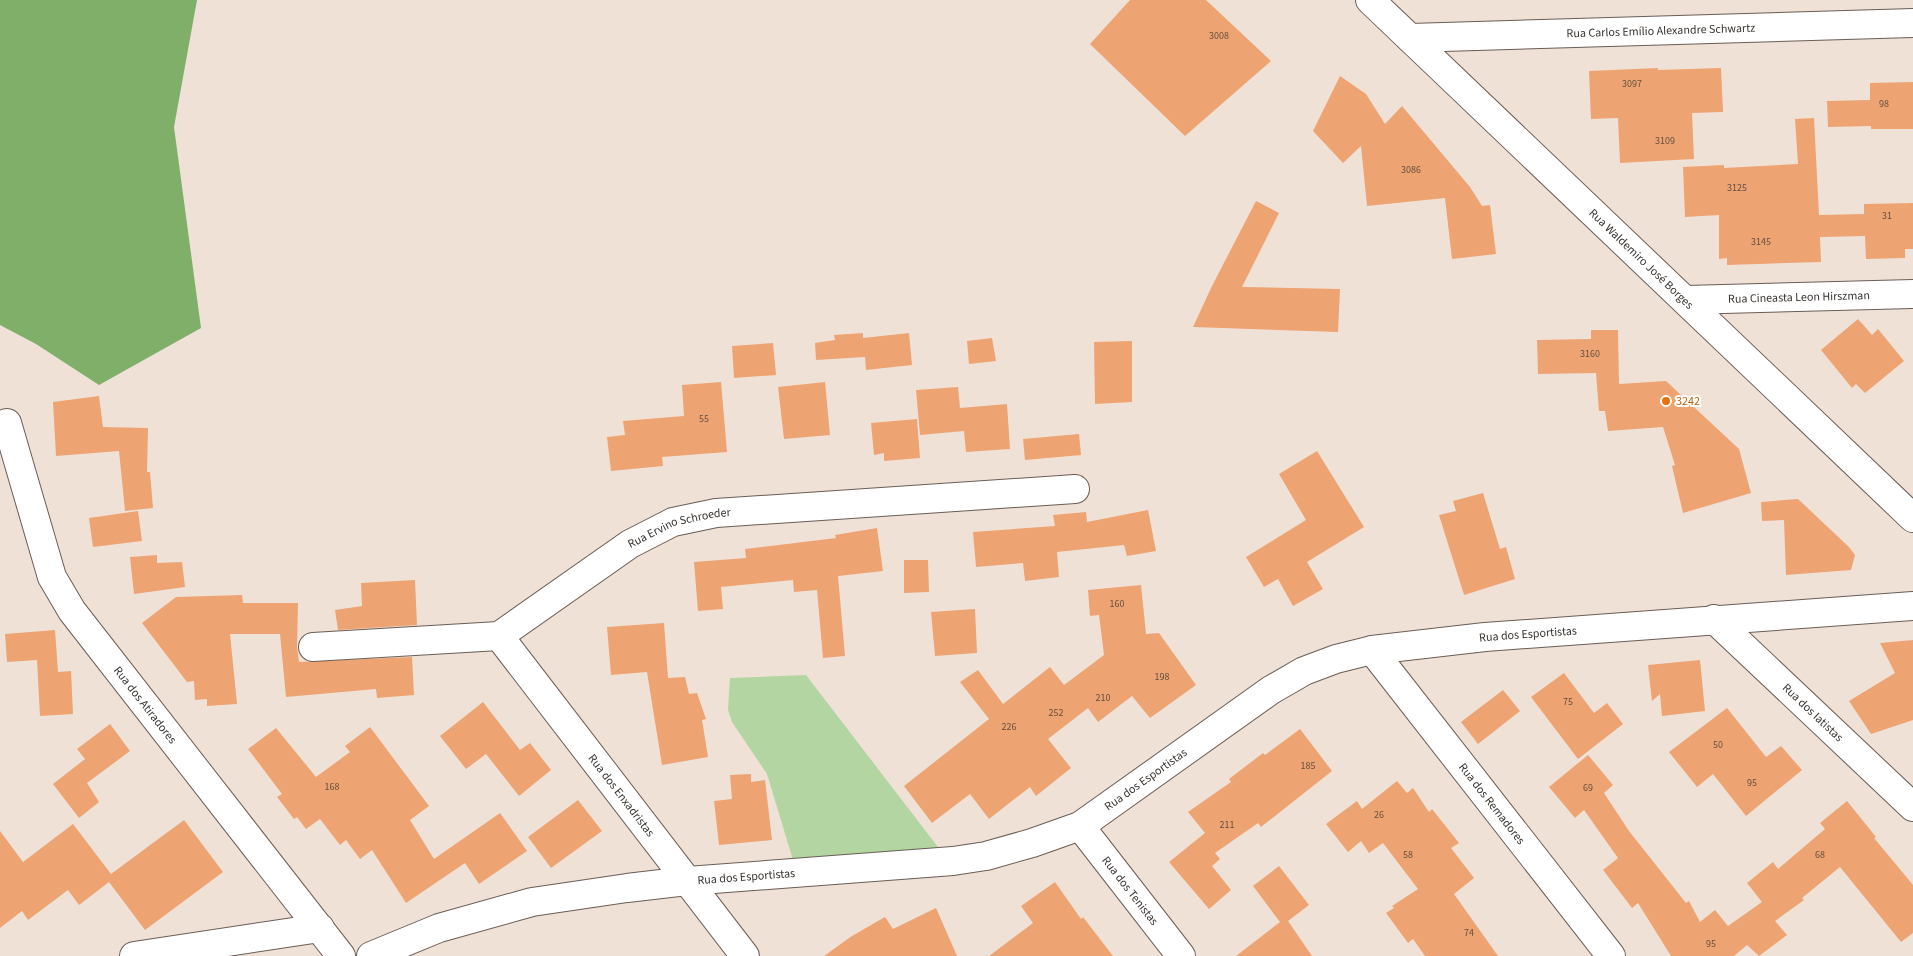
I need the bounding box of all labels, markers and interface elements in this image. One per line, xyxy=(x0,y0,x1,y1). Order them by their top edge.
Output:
street label: Rua Carlos Emílio Alexandre Schwartz xyxy=(1566,19,1756,42)
house number: 3008 xyxy=(1209,29,1229,43)
house number: 3097 xyxy=(1622,77,1642,91)
house number: 98 xyxy=(1879,97,1889,111)
house number: 3109 xyxy=(1655,134,1675,148)
house number: 3086 xyxy=(1401,163,1421,177)
house number: 3125 xyxy=(1727,181,1747,195)
street label: Rua Waldemiro José Borges xyxy=(1585,205,1697,313)
house number: 31 xyxy=(1882,209,1892,223)
house number: 3145 xyxy=(1751,235,1771,249)
street label: Rua Cineasta Leon Hirszman xyxy=(1728,287,1870,307)
house number: 3160 xyxy=(1580,347,1600,361)
place label: 3242 xyxy=(1676,393,1700,410)
marker: 3242 xyxy=(1660,395,1672,407)
house number: 55 xyxy=(699,412,709,426)
street label: Rua Ervino Schroeder xyxy=(625,503,732,552)
house number: 160 xyxy=(1110,597,1124,611)
street label: Rua dos Esportistas xyxy=(1478,622,1577,646)
street label: Rua dos Atiradores xyxy=(110,663,181,747)
house number: 198 xyxy=(1155,670,1169,684)
street label: Rua dos Iatistas xyxy=(1779,679,1847,745)
house number: 210 xyxy=(1096,691,1110,705)
house number: 75 xyxy=(1563,695,1573,709)
house number: 252 xyxy=(1049,706,1063,720)
house number: 226 xyxy=(1002,720,1016,734)
house number: 50 xyxy=(1713,738,1723,752)
street label: Rua dos Esportistas xyxy=(1101,744,1190,815)
street label: Rua dos Enxadristas xyxy=(584,750,659,840)
house number: 185 xyxy=(1301,759,1315,773)
street label: Rua dos Remadores xyxy=(1455,759,1529,848)
house number: 95 xyxy=(1747,776,1757,790)
house number: 168 xyxy=(325,780,339,794)
house number: 69 xyxy=(1583,781,1593,795)
house number: 26 xyxy=(1374,808,1384,822)
house number: 211 xyxy=(1220,818,1234,832)
house number: 58 xyxy=(1403,848,1413,862)
house number: 68 xyxy=(1815,848,1825,862)
street label: Rua dos Tenistas xyxy=(1098,853,1163,929)
street label: Rua dos Esportistas xyxy=(697,864,796,889)
house number: 74 xyxy=(1464,926,1474,940)
house number: 95 xyxy=(1706,937,1716,951)

